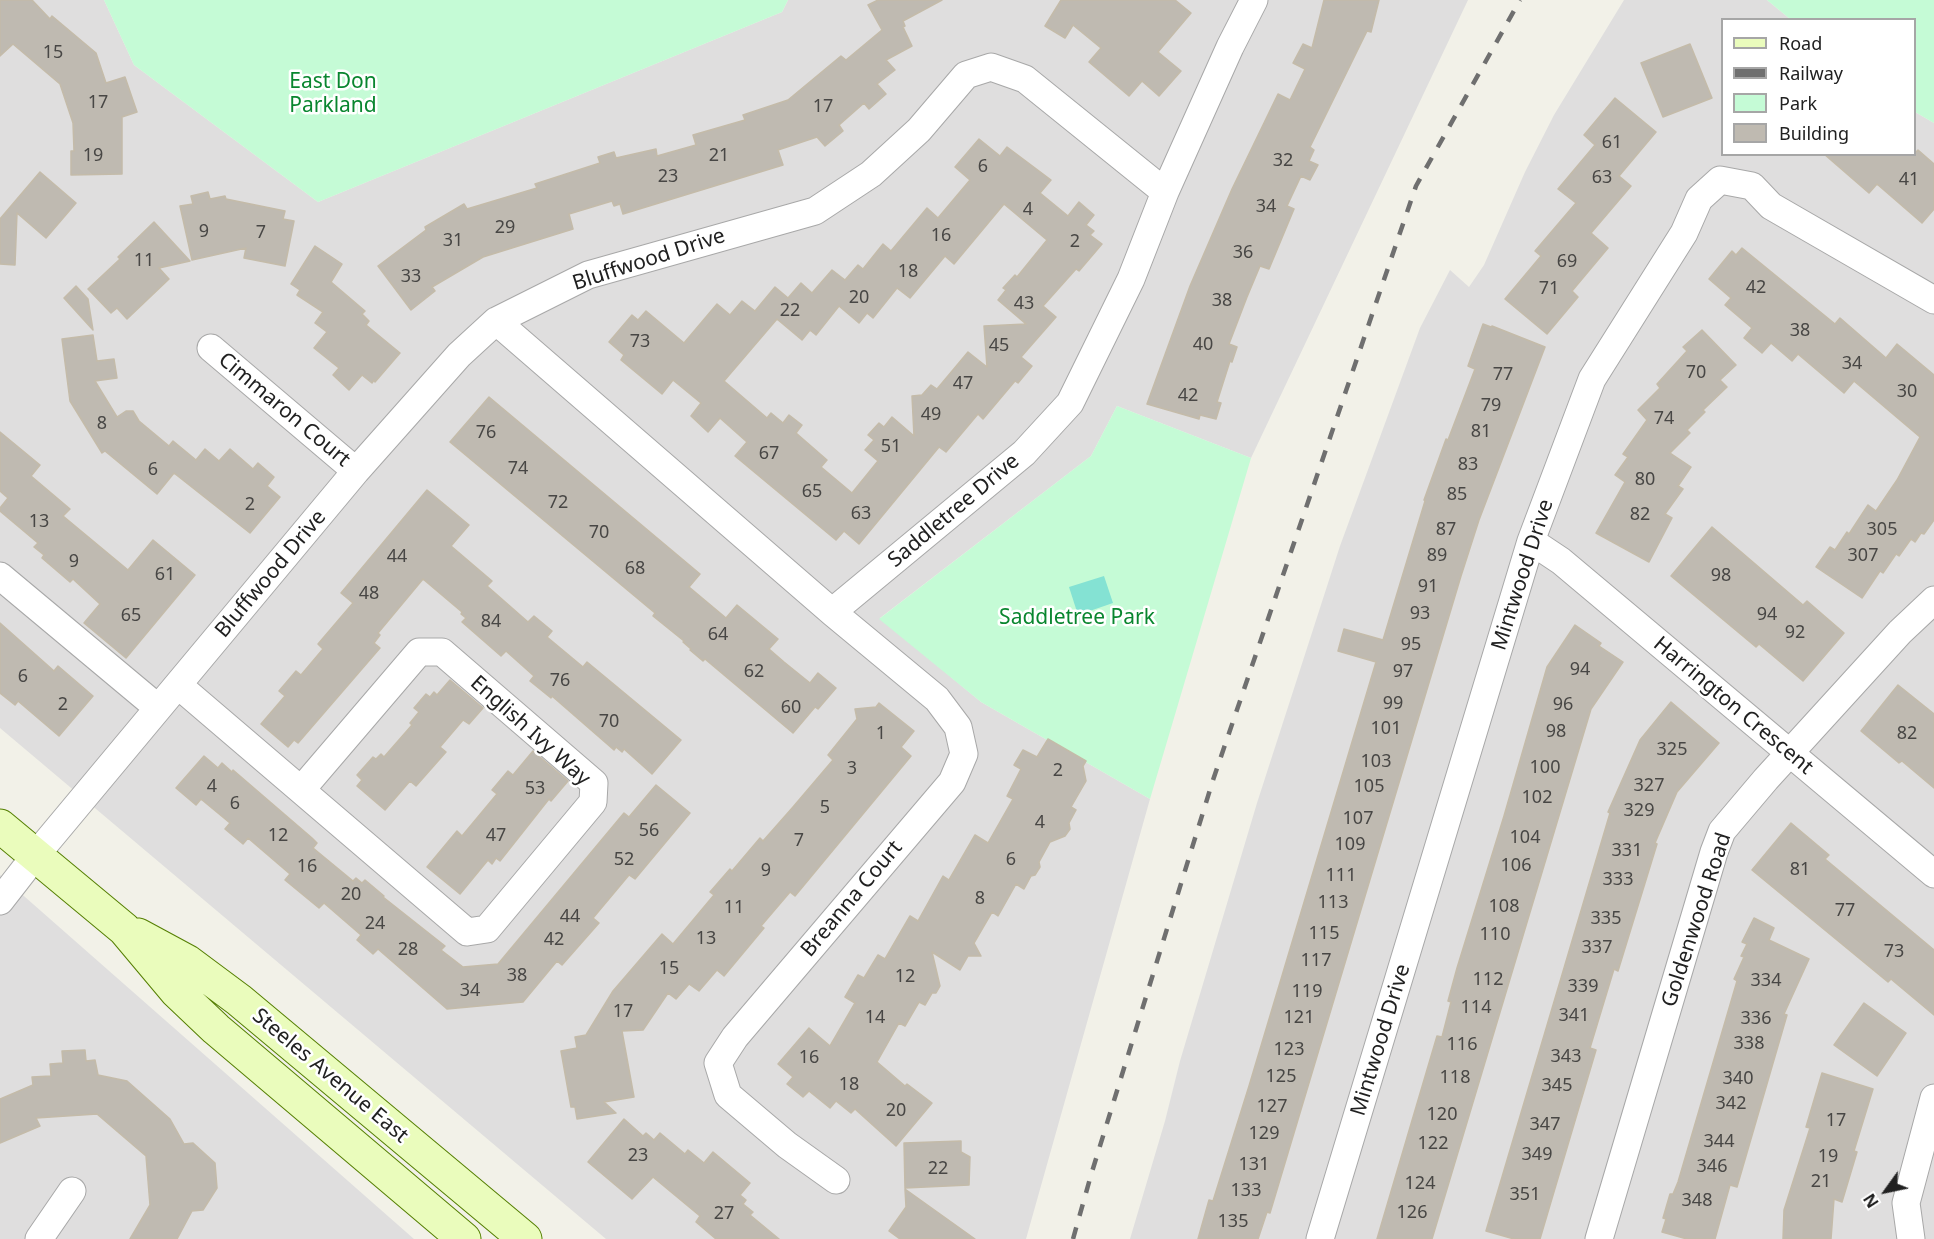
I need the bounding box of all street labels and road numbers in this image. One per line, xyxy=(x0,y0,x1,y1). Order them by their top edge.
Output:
street label: Bluffwood Drive xyxy=(570,223,728,297)
street label: Cimmaron Court xyxy=(213,348,355,472)
street label: Saddletree Drive xyxy=(883,449,1025,573)
street label: Mintwood Drive xyxy=(1487,496,1559,654)
street label: Bluffwood Drive xyxy=(210,505,332,643)
street label: Harrington Crescent xyxy=(1648,632,1818,780)
street label: English Ivy Way xyxy=(465,671,595,791)
street label: Goldenwood Road xyxy=(1657,830,1737,1010)
street label: Breanna Court xyxy=(796,836,908,962)
street label: Mintwood Drive xyxy=(1346,961,1416,1119)
street label: Steeles Avenue East xyxy=(247,1003,413,1149)

